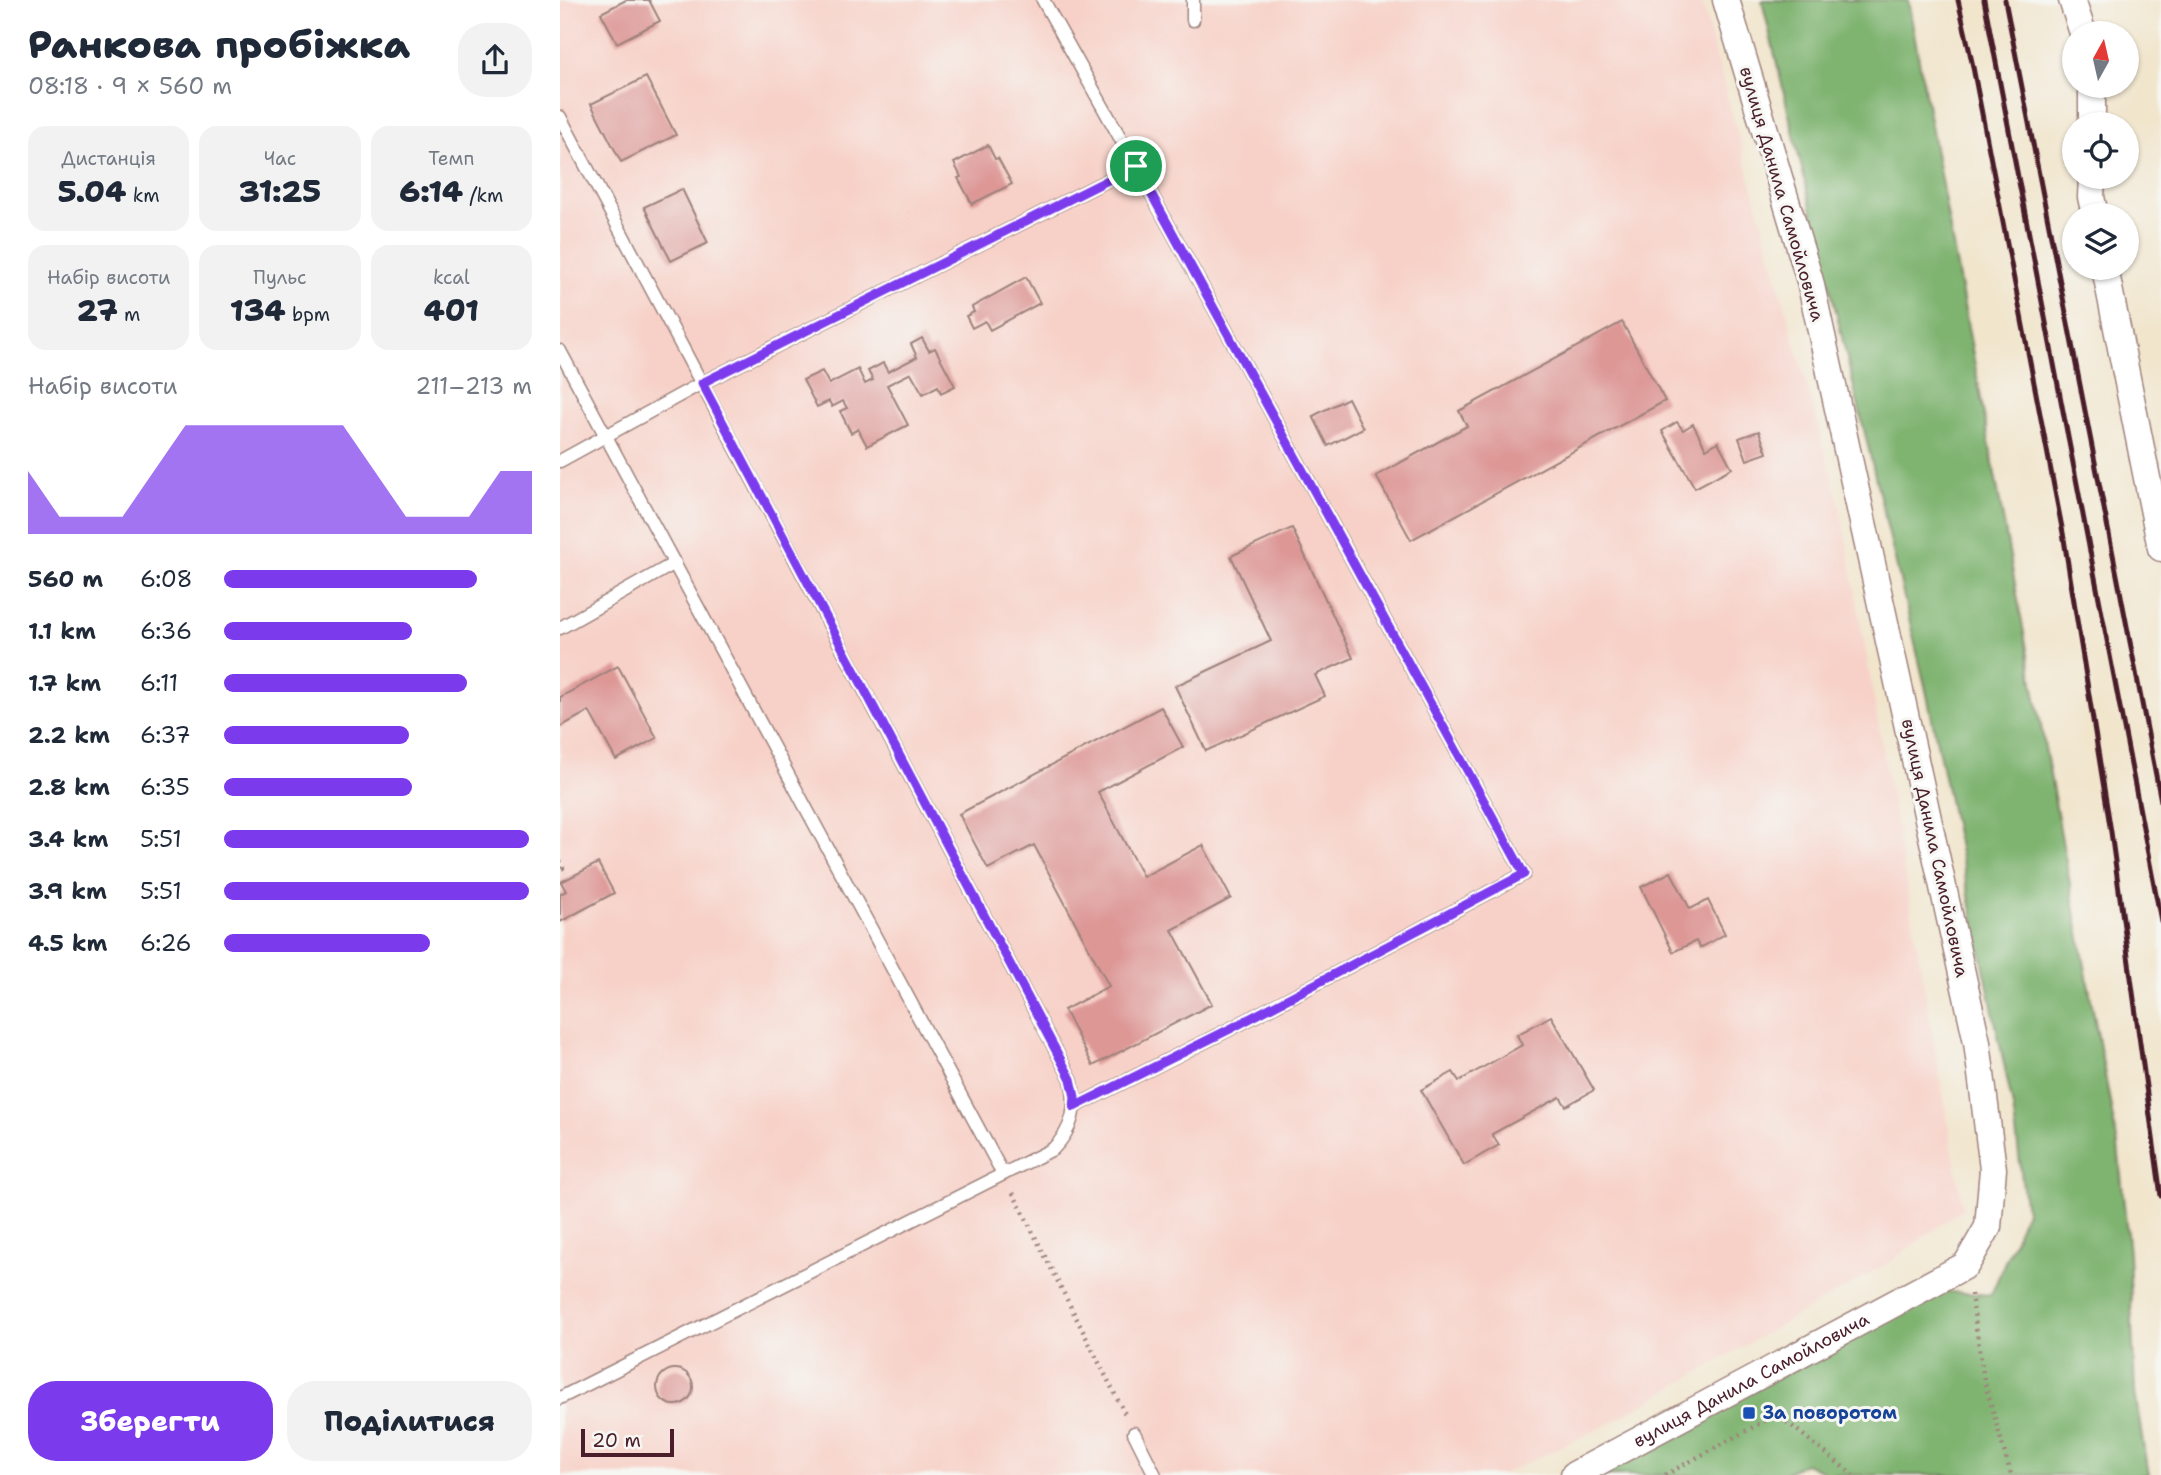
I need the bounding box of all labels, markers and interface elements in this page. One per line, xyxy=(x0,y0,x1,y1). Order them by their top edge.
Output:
text: Ранкова пробіжка xyxy=(28,19,410,70)
north arrow xyxy=(2062,21,2138,98)
map controls xyxy=(2062,21,2139,280)
button: share xyxy=(458,23,532,97)
street label: вулиця Данила Самойловича xyxy=(1734,64,1830,324)
text: 08:18 · 9 × 560 m xyxy=(28,71,232,101)
button: locate xyxy=(2062,112,2139,189)
pin xyxy=(1106,136,1166,196)
text: Дистанція xyxy=(61,146,156,171)
text: Час xyxy=(264,146,296,171)
text: Темп xyxy=(428,146,474,171)
icon: arrive xyxy=(1117,147,1155,185)
text: 5.04 xyxy=(58,171,126,212)
text: 31:25 xyxy=(239,171,321,212)
text: 6:14 xyxy=(399,171,463,212)
text: km xyxy=(126,183,160,208)
text: /km xyxy=(463,183,503,208)
button: layers xyxy=(2062,203,2139,280)
text: Набір висоти xyxy=(47,265,170,290)
text: Пульс xyxy=(253,265,307,290)
text: kcal xyxy=(433,265,470,290)
text: 27 xyxy=(77,290,118,331)
text: 134 xyxy=(230,290,285,331)
text: 401 xyxy=(424,290,479,331)
text: m xyxy=(118,302,141,327)
text: bpm xyxy=(285,302,330,327)
text: Набір висоти xyxy=(28,371,178,401)
text: 211–213 m xyxy=(415,371,532,401)
text: 560 m xyxy=(28,564,103,594)
text: 6:08 xyxy=(140,564,193,594)
text: 1.1 km xyxy=(28,616,96,646)
text: 6:36 xyxy=(140,616,192,646)
text: 1.7 km xyxy=(28,668,101,698)
text: 6:11 xyxy=(140,668,178,698)
street label: вулиця Данила Самойловича xyxy=(1896,716,1974,980)
text: 2.2 km xyxy=(28,720,110,750)
text: 6:37 xyxy=(140,720,191,750)
text: 2.8 km xyxy=(28,772,110,802)
text: 6:35 xyxy=(140,772,190,802)
text: 3.4 km xyxy=(28,824,108,854)
text: 5:51 xyxy=(140,824,182,854)
text: 3.9 km xyxy=(28,876,107,906)
text: 5:51 xyxy=(140,876,182,906)
text: 4.5 km xyxy=(28,928,108,958)
text: 6:26 xyxy=(140,928,192,958)
street label: вулиця Данила Самойловича xyxy=(1629,1307,1873,1453)
button: Зберегти xyxy=(28,1381,273,1461)
button: Поділитися xyxy=(287,1381,532,1461)
place label: За поворотом xyxy=(1763,1401,1897,1425)
marker: За поворотом xyxy=(1741,1405,1757,1421)
scale bar xyxy=(581,1426,674,1458)
text: 20 m xyxy=(592,1428,641,1453)

